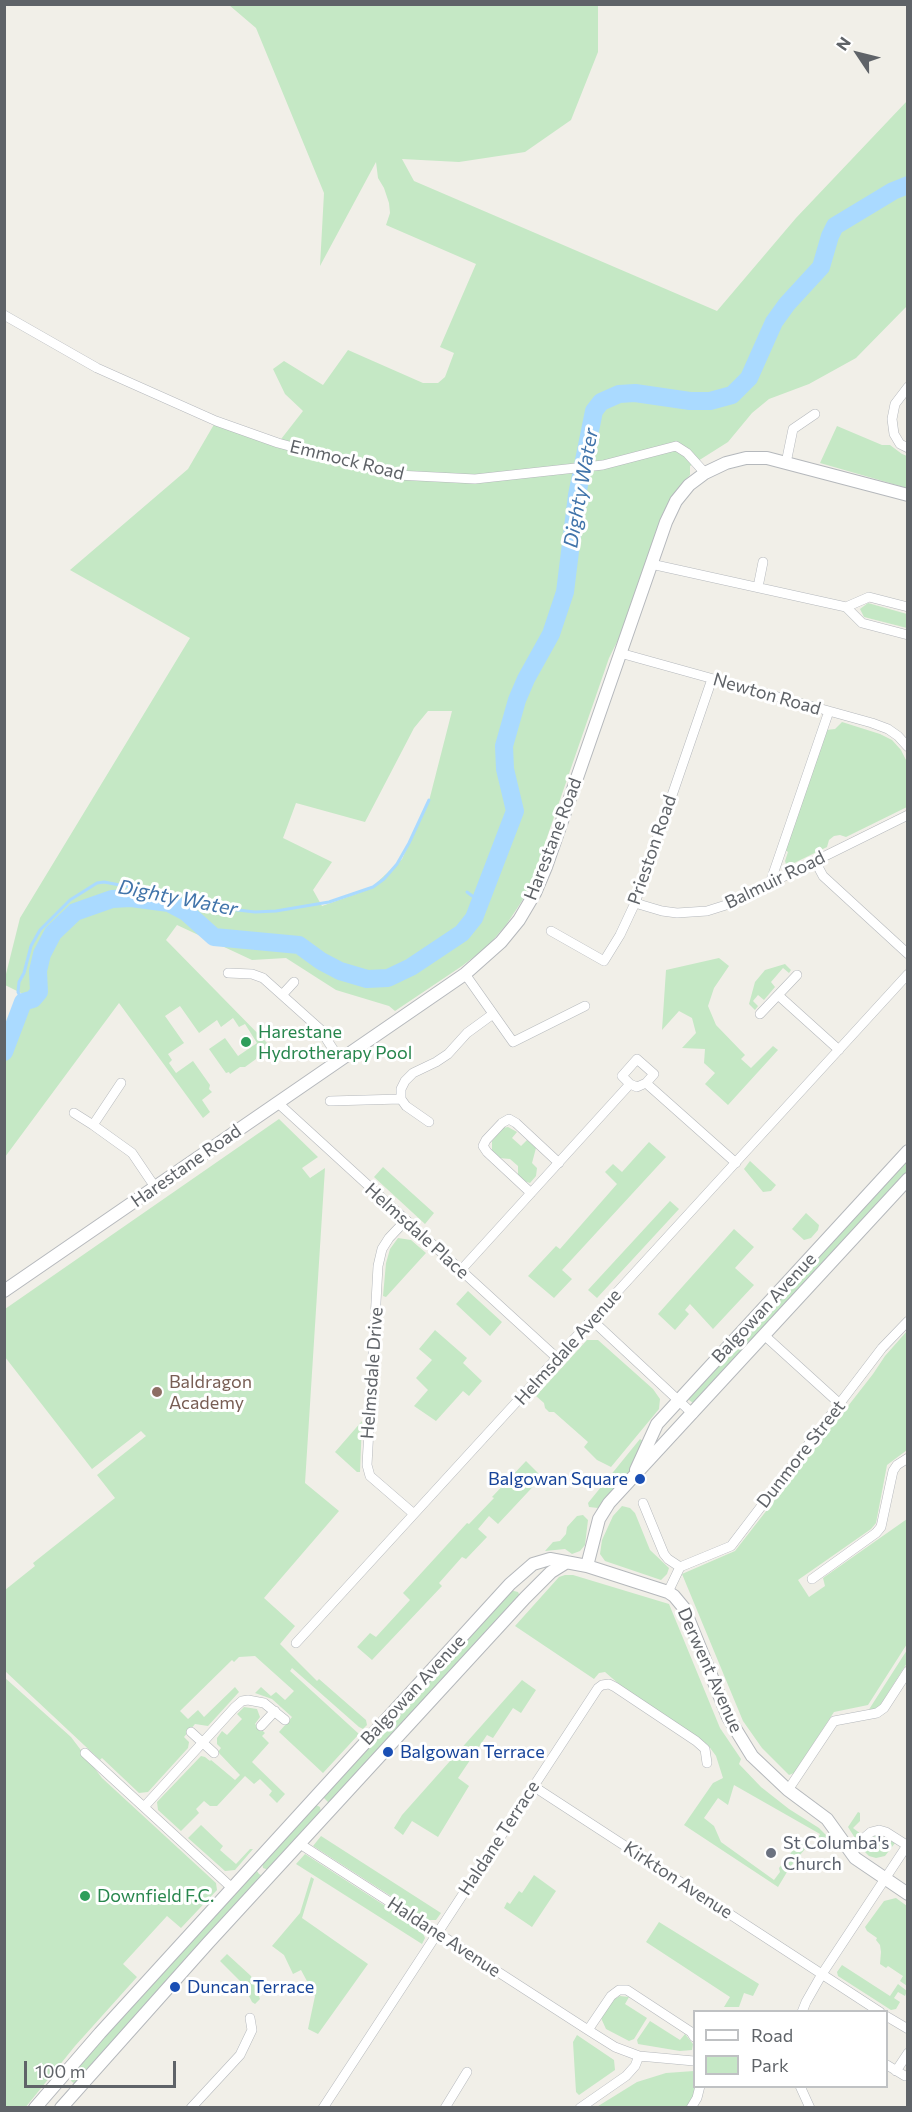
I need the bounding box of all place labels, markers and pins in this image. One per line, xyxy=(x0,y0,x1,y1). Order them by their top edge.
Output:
place label: Harestane Hydrotherapy Pool xyxy=(258,1021,412,1064)
marker: Harestane Hydrotherapy Pool xyxy=(239,1035,253,1049)
place label: Baldragon Academy xyxy=(169,1371,252,1414)
marker: Baldragon Academy xyxy=(150,1385,164,1399)
place label: Balgowan Square xyxy=(488,1468,628,1490)
marker: Balgowan Square xyxy=(633,1472,647,1486)
place label: Balgowan Terrace xyxy=(400,1741,545,1763)
marker: Balgowan Terrace xyxy=(381,1745,395,1759)
place label: St Columba's Church xyxy=(783,1832,890,1874)
marker: St Columba's Church xyxy=(764,1846,778,1860)
place label: Downfield F.C. xyxy=(97,1885,214,1907)
marker: Downfield F.C. xyxy=(78,1889,92,1903)
place label: Duncan Terrace xyxy=(187,1976,314,1998)
marker: Duncan Terrace xyxy=(168,1980,182,1994)

